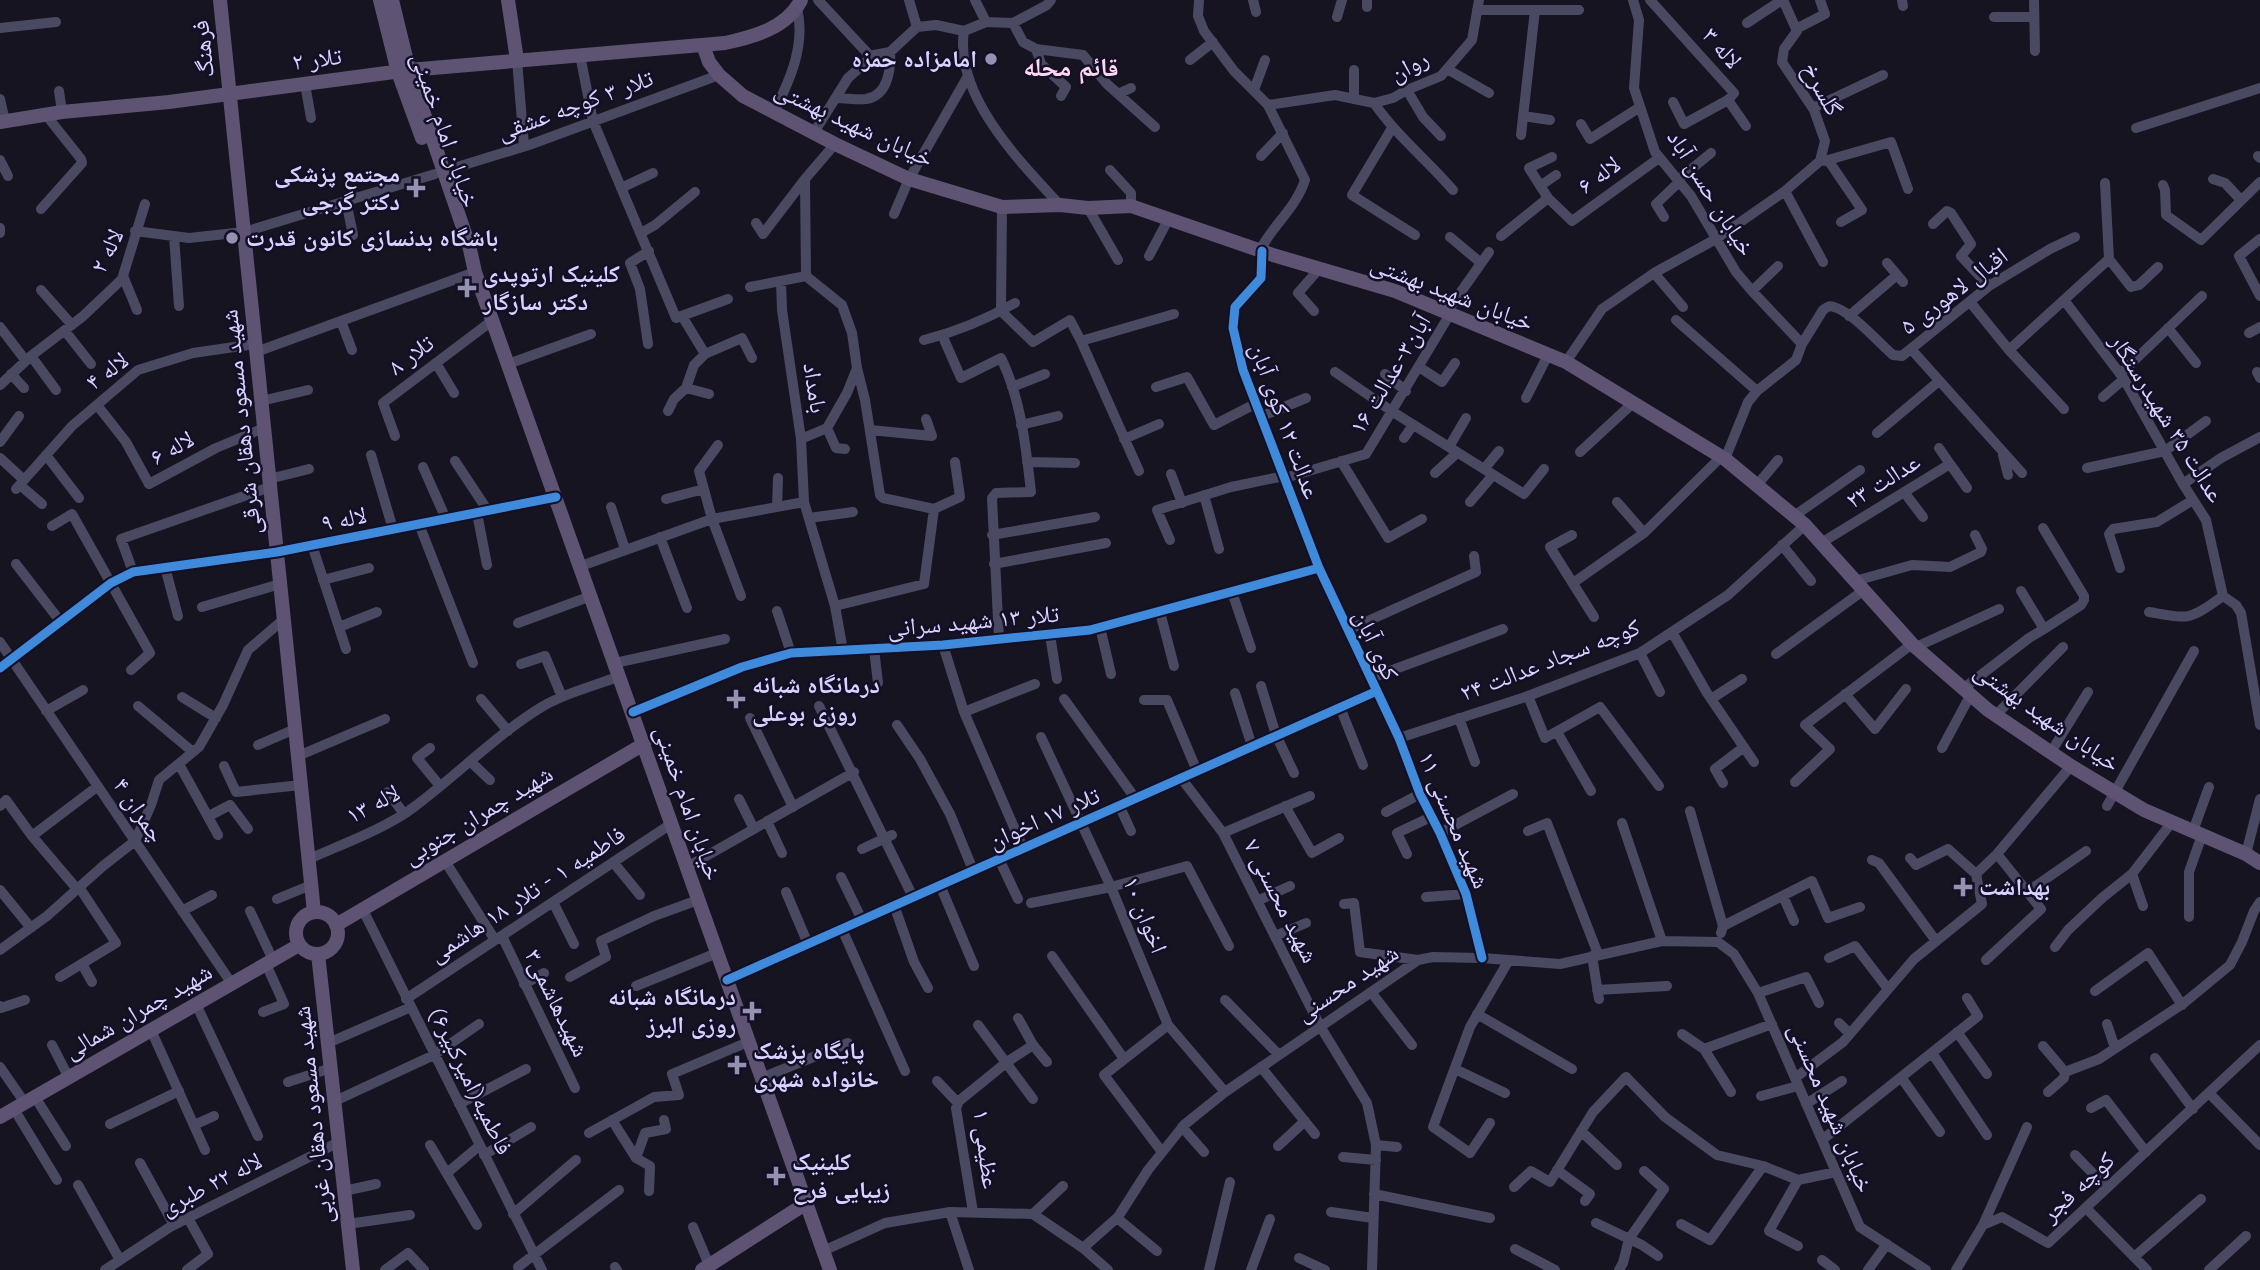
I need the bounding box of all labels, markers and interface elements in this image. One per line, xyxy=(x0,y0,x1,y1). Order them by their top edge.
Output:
street label: فرهنگ xyxy=(184,19,220,79)
street label: لاله ۳ xyxy=(1696,20,1749,74)
street label: تلار ۲ xyxy=(290,40,343,76)
street label: روان xyxy=(1384,42,1433,88)
place label: امامزاده حمزه xyxy=(852,43,977,73)
street label: خیابان امام خمینی xyxy=(404,48,486,212)
district label: قائم محله xyxy=(1023,50,1119,85)
marker: امامزاده حمزه xyxy=(983,51,999,67)
street label: گلسرخ xyxy=(1795,56,1850,121)
street label: تلار ۳ کوچه عشقی xyxy=(493,62,657,146)
street label: خیابان شهید بهشتی xyxy=(770,73,939,173)
street label: خیابان حسن آباد xyxy=(1661,124,1763,261)
street label: لاله ۶ xyxy=(1571,149,1626,200)
place label: مجتمع پزشکی دکتر گرجی xyxy=(274,158,400,216)
marker: مجتمع پزشکی دکتر گرجی xyxy=(406,178,426,198)
place label: باشگاه بدنسازی کانون قدرت xyxy=(246,222,498,252)
street label: لاله ۲ xyxy=(83,223,130,278)
marker: باشگاه بدنسازی کانون قدرت xyxy=(224,230,240,246)
street label: اقبال لاهوری ۵ xyxy=(1894,240,2013,340)
street label: خیابان شهید بهشتی xyxy=(1367,247,1538,337)
place label: کلینیک ارتوپدی دکتر سازگار xyxy=(482,258,620,316)
marker: کلینیک ارتوپدی دکتر سازگار xyxy=(457,278,477,298)
street label: آبان۳-عدالت ۱۶ xyxy=(1342,307,1437,439)
street label: شهید مسعود دهقان شرقی xyxy=(213,308,267,536)
street label: تلار ۸ xyxy=(382,327,439,381)
street label: عدالت ۳۵ شهیدرستگار xyxy=(2103,327,2232,508)
street label: عدالت ۱۲ کوی آبان xyxy=(1244,339,1328,503)
street label: لاله ۴ xyxy=(79,344,134,396)
street label: بامداد xyxy=(797,360,835,415)
street label: لاله ۶ xyxy=(144,423,199,471)
street label: عدالت ۲۳ xyxy=(1840,446,1925,515)
street label: لاله ۹ xyxy=(319,499,369,537)
street label: تلار ۱۳ شهید سرانی xyxy=(886,598,1060,642)
street label: کوی آبان xyxy=(1347,604,1406,685)
street label: کوچه سجاد عدالت ۲۴ xyxy=(1455,611,1644,707)
street label: خیابان شهید بهشتی xyxy=(1969,655,2126,778)
place label: درمانگاه شبانه روزی بوعلی xyxy=(752,669,880,727)
marker: درمانگاه شبانه روزی بوعلی xyxy=(726,689,746,709)
street label: خیابان امام خمینی xyxy=(647,721,729,885)
street label: شهید محسنی ۱۱ xyxy=(1413,747,1497,893)
street label: شهید چمران جنوبی xyxy=(397,758,558,871)
street label: چمران ۴ xyxy=(107,771,172,848)
street label: لاله ۱۳ xyxy=(341,777,405,830)
street label: تلار ۱۷ اخوان xyxy=(983,779,1104,855)
street label: فاطمیه ۱ - تلار ۱۸ هاشمی xyxy=(422,818,630,968)
street label: شهید محسنی ۷ xyxy=(1238,834,1326,968)
place label: بهداشت xyxy=(1979,871,2050,901)
street label: اخوان ۱۰ xyxy=(1117,872,1175,957)
marker: بهداشت xyxy=(1953,877,1973,897)
street label: شهید محسنی xyxy=(1289,937,1404,1028)
street label: شهیدهاشمی۳ xyxy=(519,944,597,1061)
street label: شهید چمران شمالی xyxy=(58,956,217,1065)
place label: درمانگاه شبانه روزی البرز xyxy=(608,981,736,1039)
marker: درمانگاه شبانه روزی البرز xyxy=(742,1001,762,1021)
street label: فاطمیه(امیرکبیر۶) xyxy=(423,1002,521,1159)
street label: شهید مسعود دهقان غربی xyxy=(286,1005,338,1226)
street label: خیابان شهید محسنی xyxy=(1783,1018,1881,1197)
place label: پایگاه پزشک خانواده شهری xyxy=(753,1035,879,1093)
marker: پایگاه پزشک خانواده شهری xyxy=(727,1055,747,1075)
street label: عظیمی ۱ xyxy=(967,1108,1007,1190)
street label: لاله ۲۲ طبری xyxy=(155,1145,267,1222)
street label: کوچه فجر xyxy=(2034,1145,2120,1228)
place label: کلینیک زیبایی فرح xyxy=(792,1146,890,1205)
marker: کلینیک زیبایی فرح xyxy=(766,1166,786,1186)

